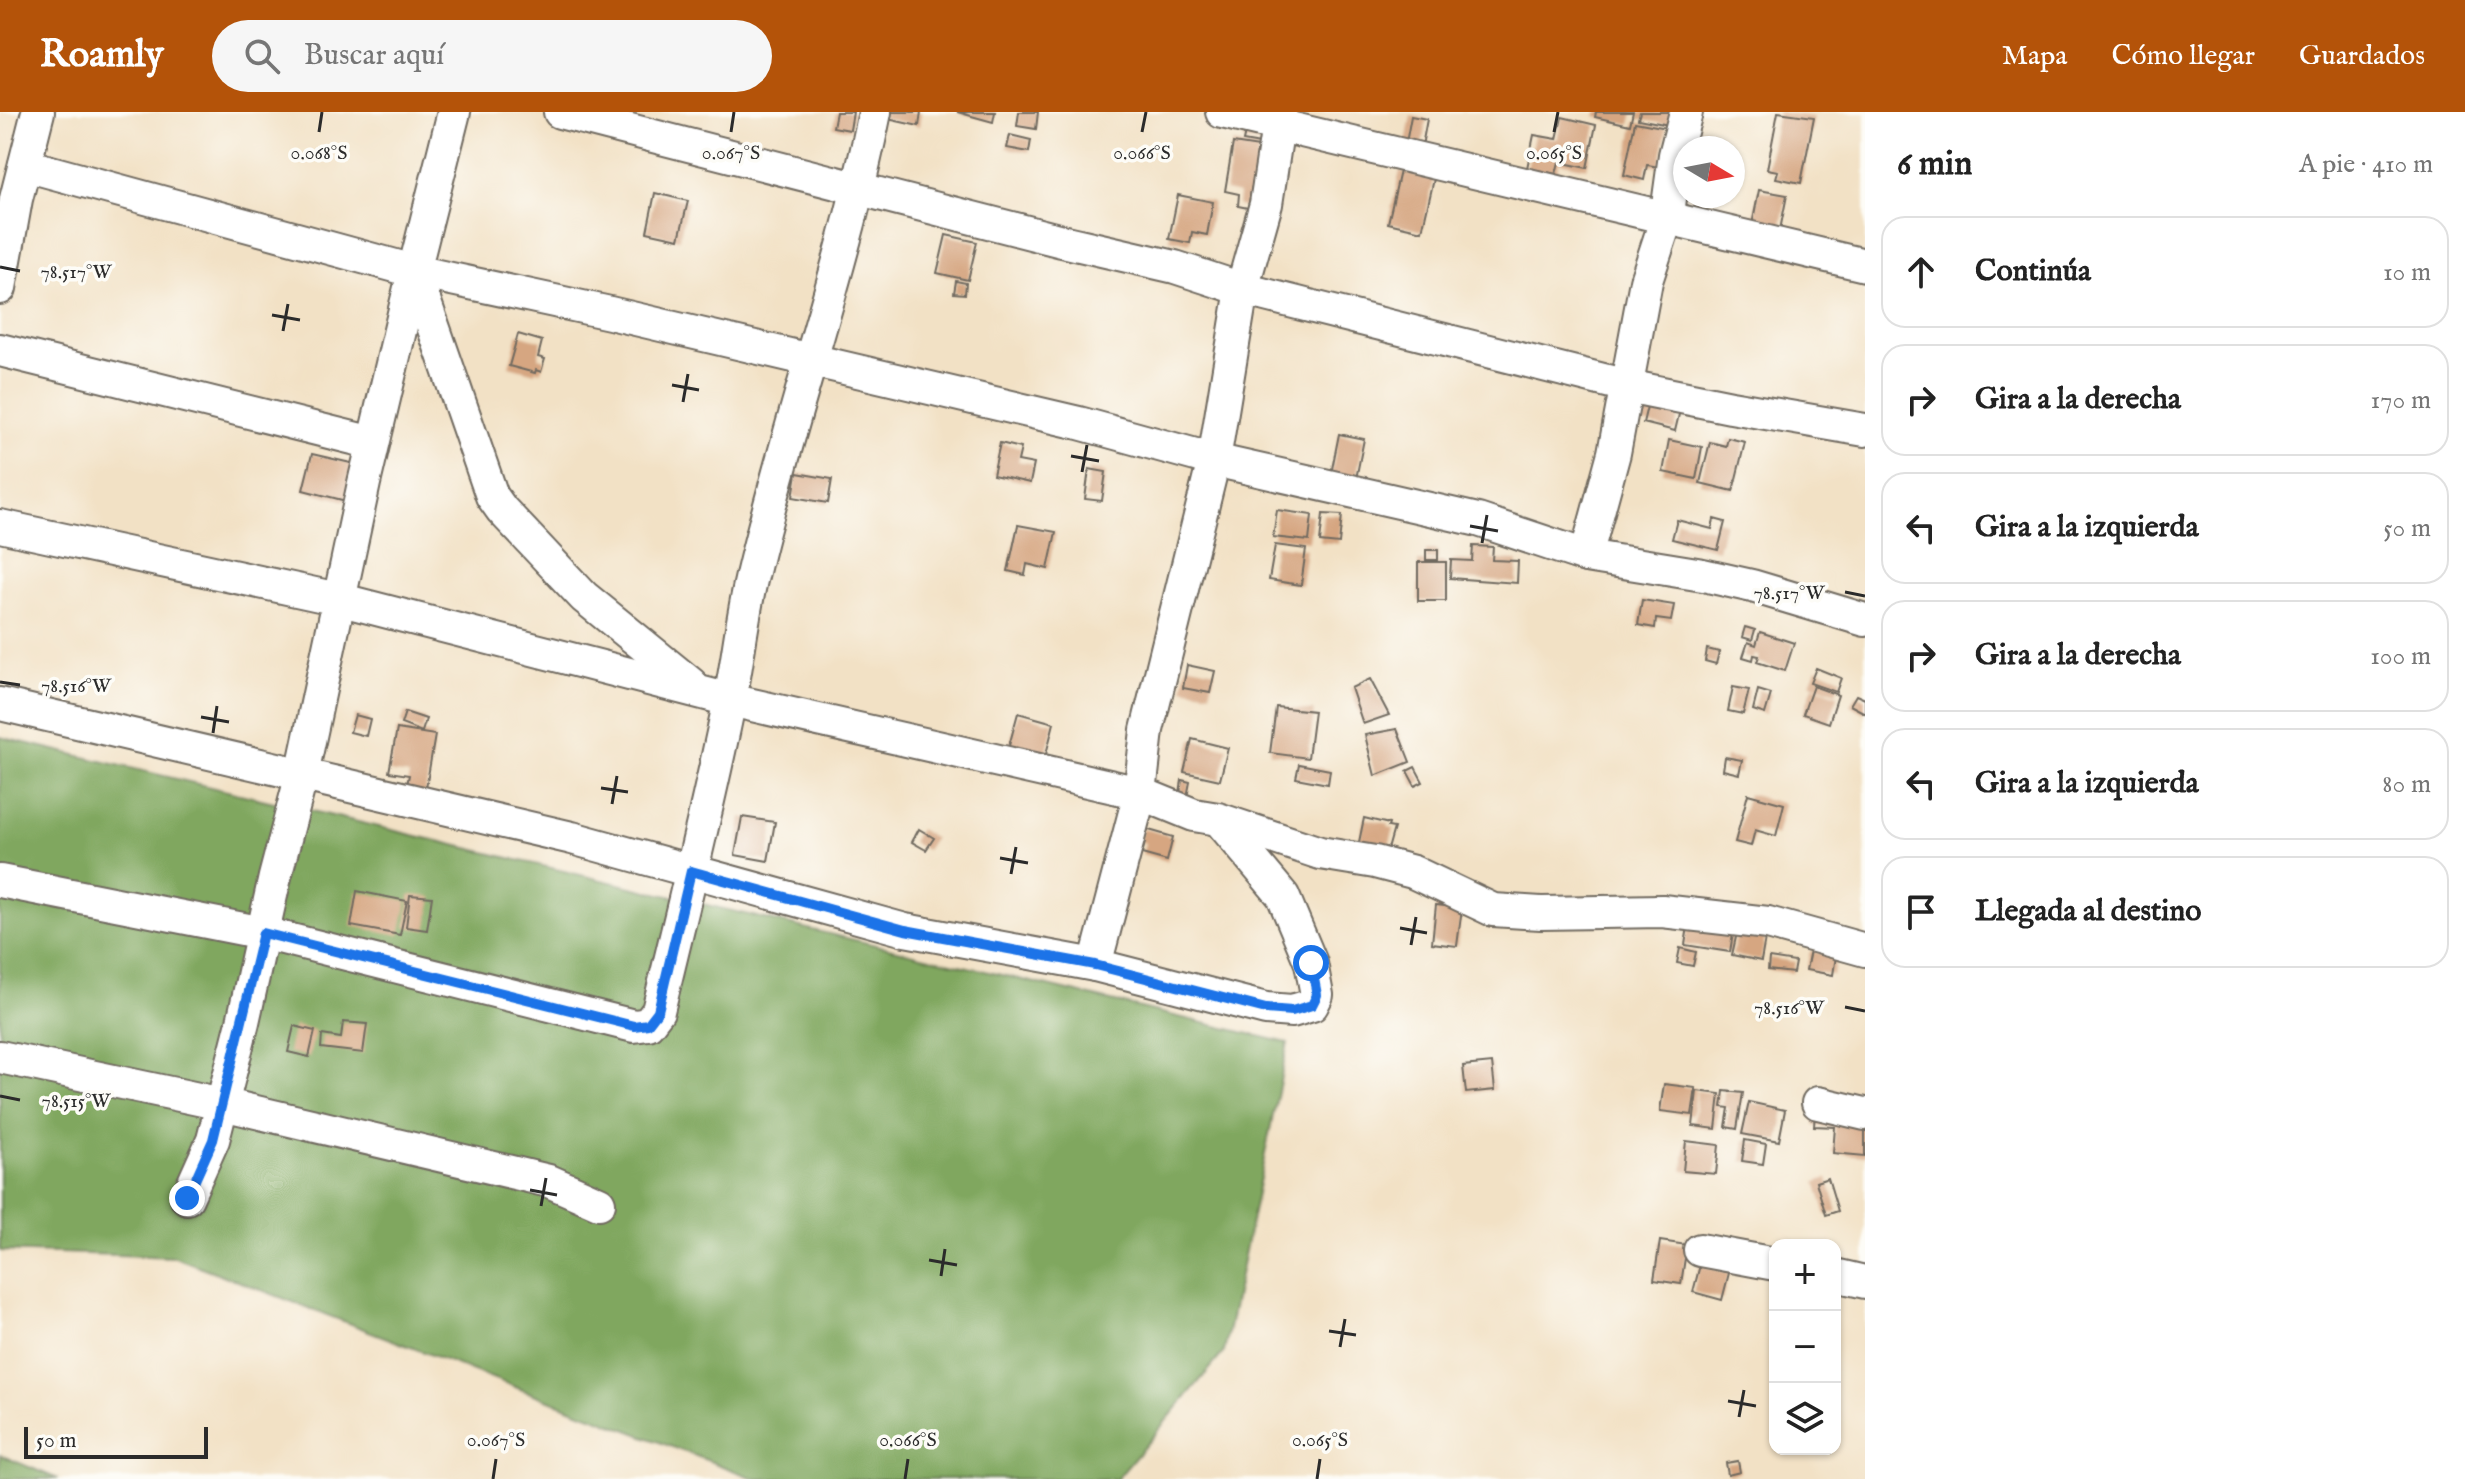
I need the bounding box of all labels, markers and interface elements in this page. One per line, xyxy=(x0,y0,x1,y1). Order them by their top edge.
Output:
search box xyxy=(212,20,772,92)
text: Roamly xyxy=(40,32,164,80)
icon: search xyxy=(240,34,284,78)
text: Buscar aquí xyxy=(304,37,444,75)
text: Mapa xyxy=(2002,39,2067,74)
text: Cómo llegar xyxy=(2111,39,2255,74)
text: Guardados xyxy=(2299,39,2425,74)
north arrow xyxy=(1673,136,1745,208)
text: 0.068°S xyxy=(291,141,347,166)
text: 0.067°S xyxy=(702,141,760,166)
text: 0.066°S xyxy=(1113,141,1171,166)
text: 0.065°S xyxy=(1526,141,1582,166)
text: 6 min xyxy=(1897,143,1972,186)
text: A pie · 410 m xyxy=(2299,148,2433,181)
icon: ahead xyxy=(1899,250,1943,294)
text: Continúa xyxy=(1975,253,2091,291)
text: 10 m xyxy=(2383,256,2431,289)
text: 78.517°W xyxy=(41,260,112,285)
icon: right xyxy=(1899,378,1943,422)
text: Gira a la derecha xyxy=(1975,381,2181,419)
text: 170 m xyxy=(2371,384,2431,417)
icon: left xyxy=(1899,506,1943,550)
text: Gira a la izquierda xyxy=(1975,509,2199,547)
text: 50 m xyxy=(2383,512,2431,545)
text: 78.517°W xyxy=(1754,581,1825,606)
icon: right xyxy=(1899,634,1943,678)
text: Gira a la derecha xyxy=(1975,637,2181,675)
text: 100 m xyxy=(2370,640,2431,673)
text: 78.516°W xyxy=(41,674,112,699)
icon: left xyxy=(1899,762,1943,806)
text: Gira a la izquierda xyxy=(1975,765,2199,803)
text: 80 m xyxy=(2382,768,2431,801)
icon: arrive xyxy=(1899,890,1943,934)
text: Llegada al destino xyxy=(1975,893,2201,931)
route start xyxy=(1293,945,1329,981)
text: 78.516°W xyxy=(1754,996,1825,1021)
text: 78.515°W xyxy=(42,1089,111,1114)
route end xyxy=(169,1180,205,1216)
map controls xyxy=(1769,1239,1841,1455)
button: + xyxy=(1769,1239,1841,1311)
button: − xyxy=(1769,1311,1841,1383)
button: layers xyxy=(1769,1383,1841,1455)
scale bar xyxy=(24,1423,208,1459)
text: 50 m xyxy=(36,1427,77,1455)
text: 0.067°S xyxy=(467,1428,525,1453)
text: 0.066°S xyxy=(879,1428,937,1453)
text: 0.065°S xyxy=(1292,1428,1348,1453)

